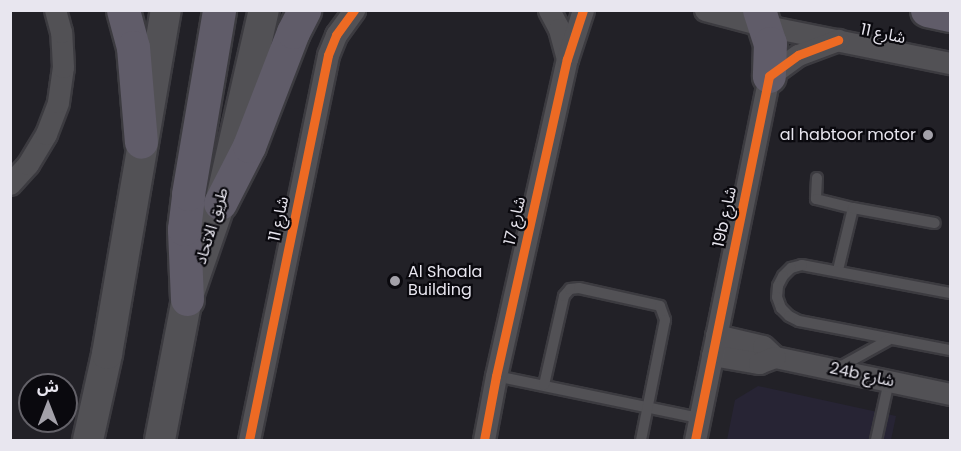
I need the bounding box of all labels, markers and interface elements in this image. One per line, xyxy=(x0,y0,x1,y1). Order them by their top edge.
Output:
street label: شارع 11 xyxy=(859,20,907,48)
place label: al habtoor motor xyxy=(780,125,916,145)
marker: al habtoor motor xyxy=(921,128,935,142)
street label: طريق الاتحاد xyxy=(191,185,233,267)
street label: 19b شارع xyxy=(709,185,741,249)
street label: شارع 11 xyxy=(265,195,293,243)
street label: شارع 17 xyxy=(500,195,530,247)
place label: Al Shoala Building xyxy=(408,262,482,300)
marker: Al Shoala Building xyxy=(386,272,404,290)
street label: 24b شارع xyxy=(828,359,896,391)
north arrow xyxy=(18,373,78,433)
text: ش xyxy=(37,375,59,398)

